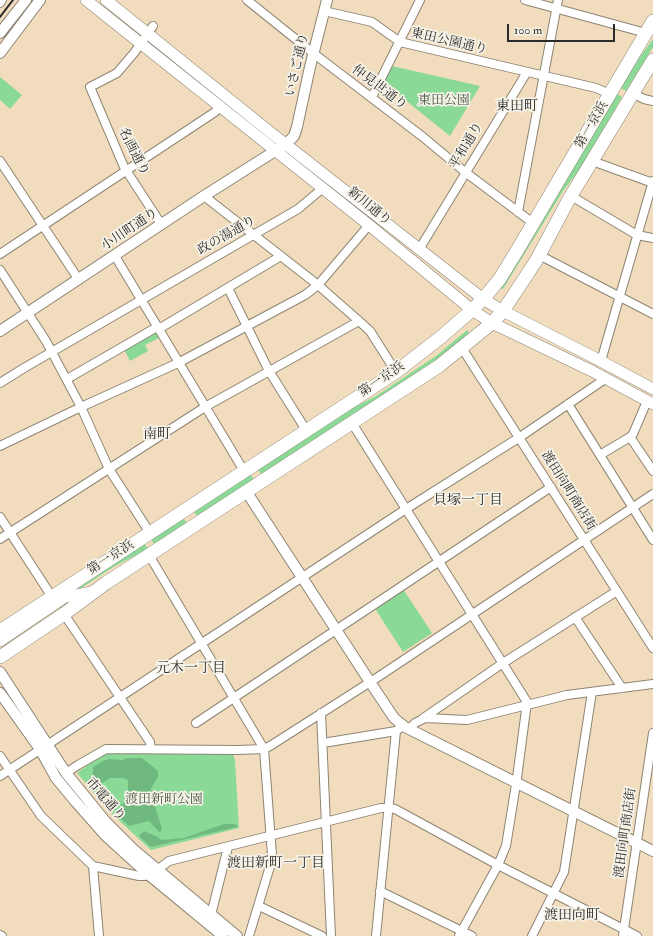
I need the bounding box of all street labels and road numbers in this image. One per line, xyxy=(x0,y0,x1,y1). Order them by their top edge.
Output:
street label: 東田公園通り xyxy=(409,26,489,58)
street label: いさご通り xyxy=(283,32,313,98)
street label: 仲見世通り xyxy=(348,62,410,114)
street label: 第一京浜 xyxy=(572,99,612,151)
street label: 平和通り xyxy=(447,120,487,172)
street label: 名画通り xyxy=(114,125,152,179)
street label: 新川通り xyxy=(344,185,394,229)
street label: 小川町通り xyxy=(99,205,161,255)
street label: 政の湯通り xyxy=(195,213,259,259)
street label: 第一京浜 xyxy=(356,359,408,401)
street label: 渡田向町商店街 xyxy=(537,448,599,534)
street label: 第一京浜 xyxy=(85,537,137,579)
street label: 市電通り xyxy=(82,775,128,825)
street label: 渡田向町商店街 xyxy=(612,787,640,879)

